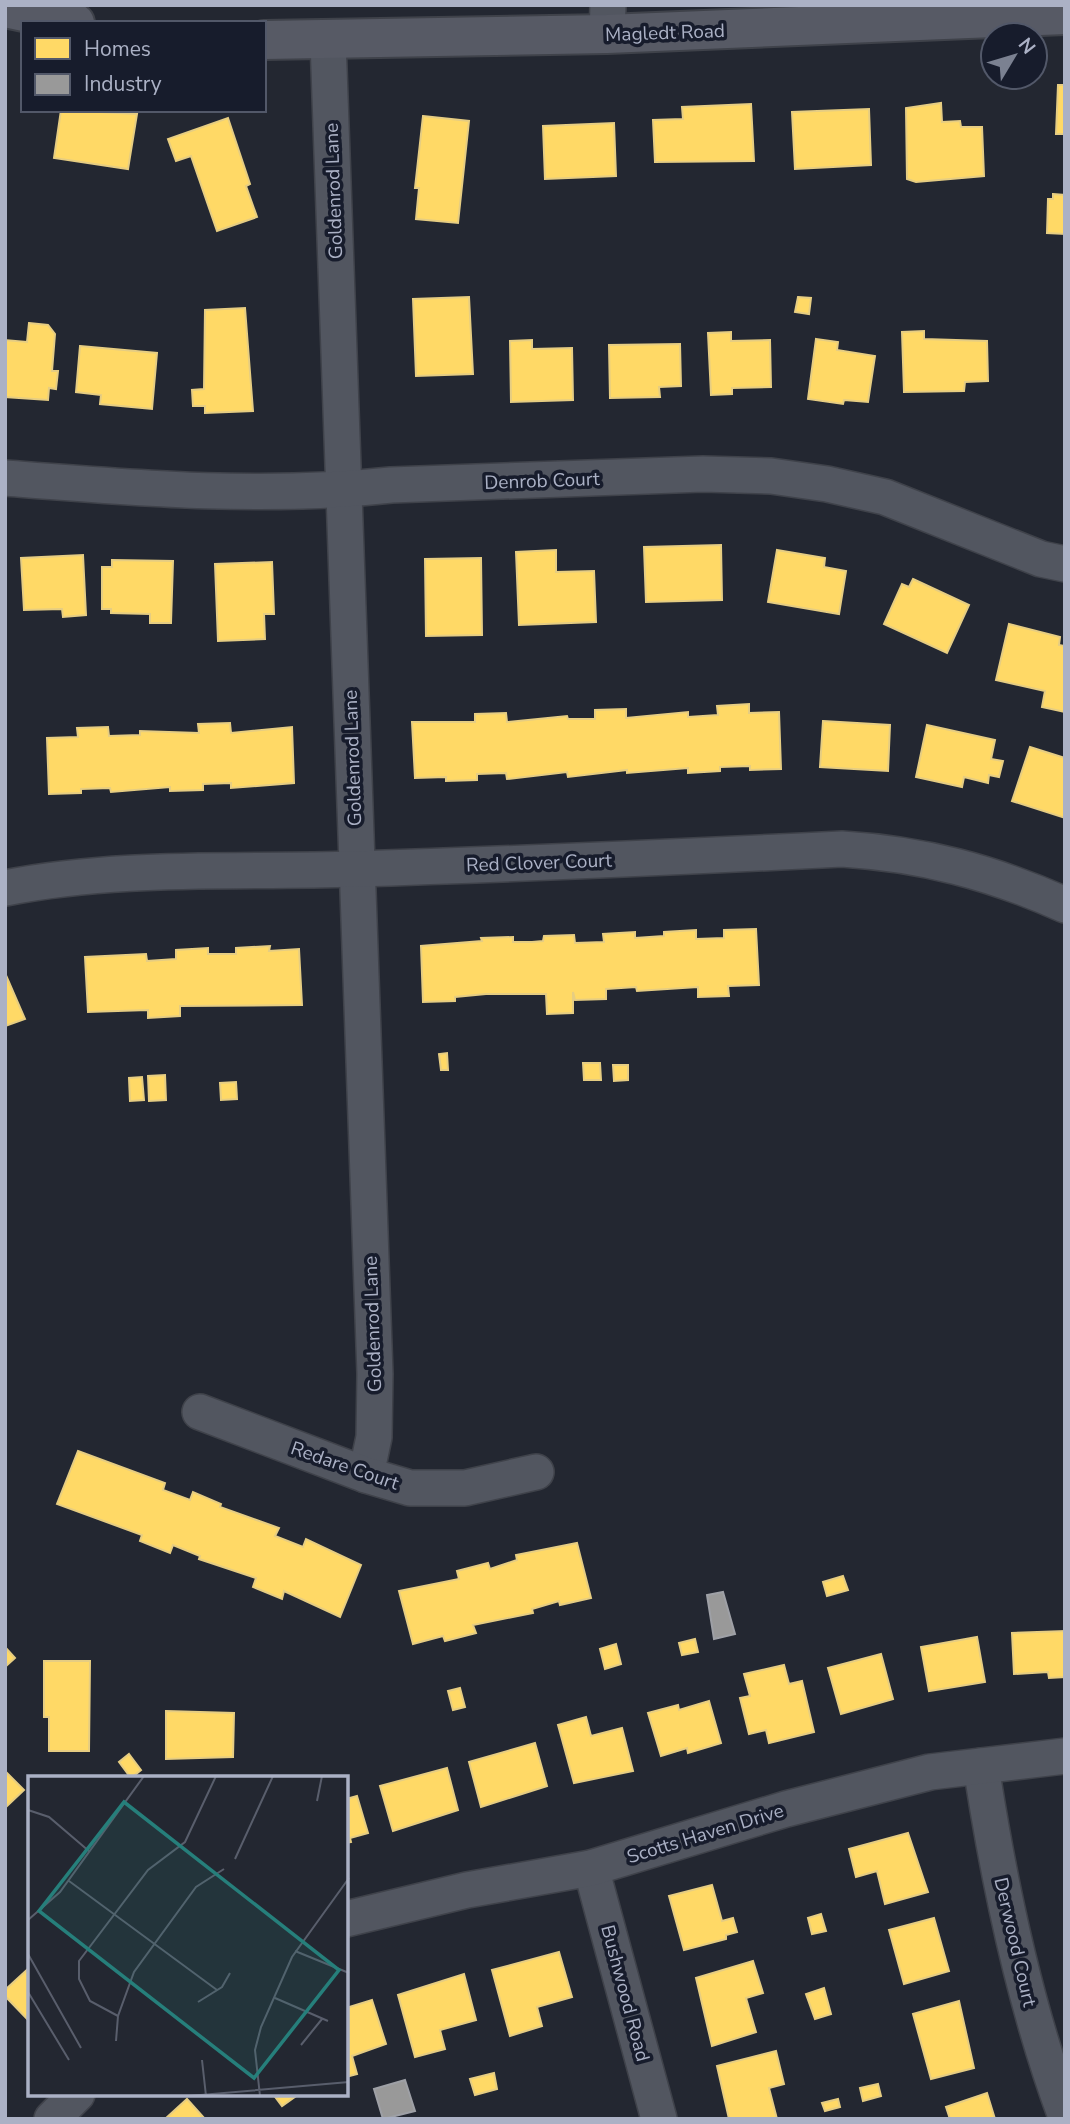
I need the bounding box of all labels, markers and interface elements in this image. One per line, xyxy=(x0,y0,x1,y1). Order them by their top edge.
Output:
street label: Magledt Road xyxy=(605,18,725,48)
legend xyxy=(21,21,266,112)
north arrow xyxy=(979,21,1049,91)
text: N xyxy=(1012,33,1041,60)
text: Homes xyxy=(84,35,151,63)
text: Industry xyxy=(84,70,162,98)
street label: Goldenrod Lane xyxy=(319,122,349,260)
street label: Denrob Court xyxy=(484,466,601,496)
street label: Goldenrod Lane xyxy=(338,689,368,827)
street label: Red Clover Court xyxy=(466,847,613,879)
street label: Goldenrod Lane xyxy=(358,1255,388,1393)
street label: Redare Court xyxy=(287,1435,403,1497)
inset map xyxy=(28,1776,348,2096)
street label: Scotts Haven Drive xyxy=(624,1798,787,1870)
street label: Derwood Court xyxy=(988,1875,1043,2010)
street label: Bushwood Road xyxy=(594,1922,656,2064)

